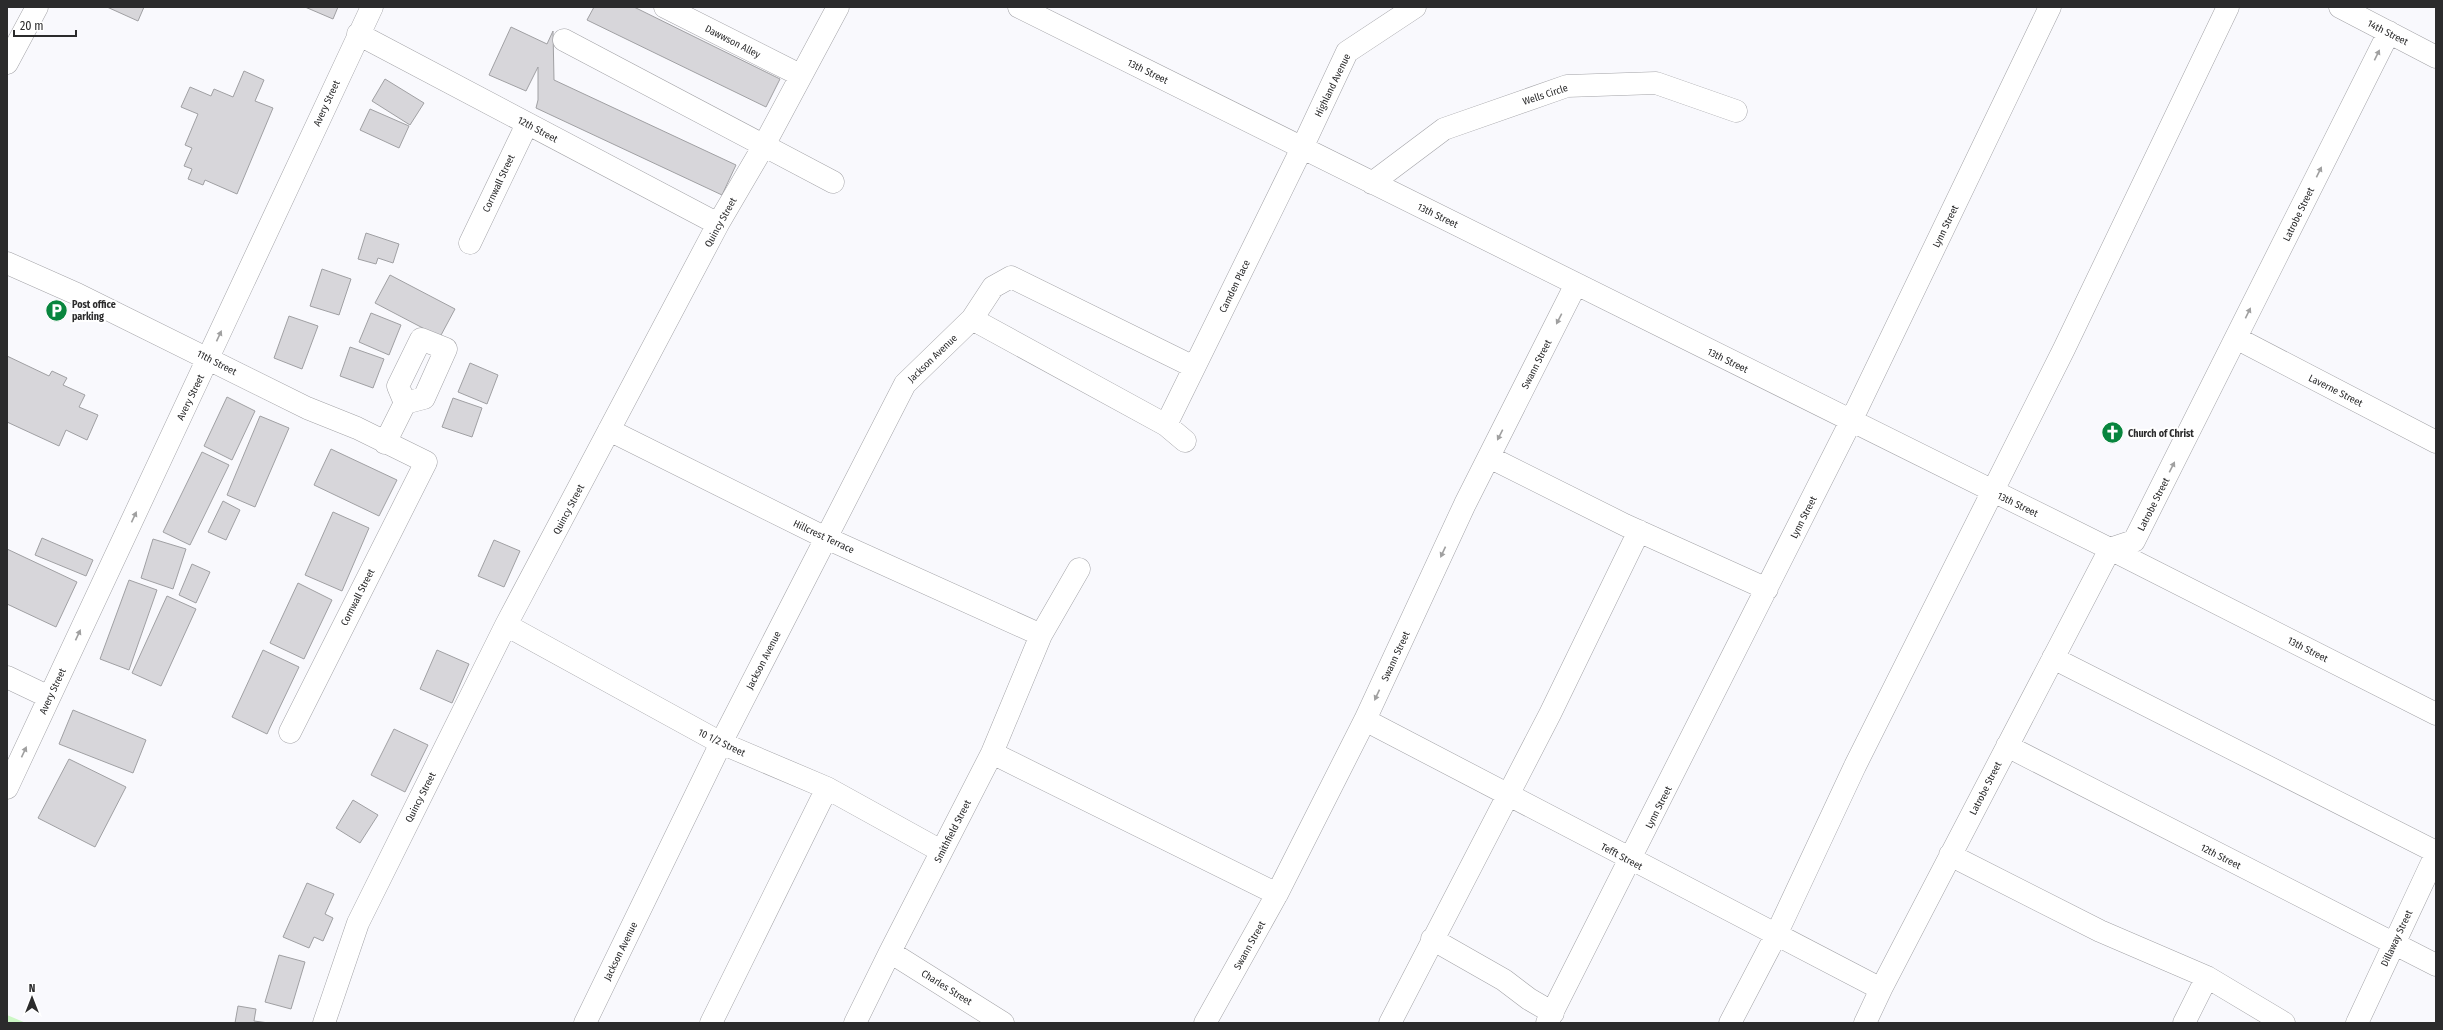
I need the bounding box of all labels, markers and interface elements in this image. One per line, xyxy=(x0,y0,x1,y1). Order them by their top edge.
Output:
scale bar xyxy=(14,12,76,38)
street label: 14th Street xyxy=(2365,18,2411,49)
text: 20 m xyxy=(20,19,44,33)
street label: Dawwson Alley xyxy=(703,23,763,61)
one-way arrow xyxy=(2374,50,2380,61)
street label: Highland Avenue xyxy=(1312,52,1353,119)
street label: 13th Street xyxy=(1125,57,1171,87)
street label: Avery Street xyxy=(311,78,343,128)
street label: Wells Circle xyxy=(1521,82,1569,108)
street label: 12th Street xyxy=(515,114,560,146)
street label: Cornwall Street xyxy=(480,152,518,214)
one-way arrow xyxy=(2316,166,2322,177)
street label: Latrobe Street xyxy=(2281,185,2317,243)
street label: Quincy Street xyxy=(702,195,740,249)
street label: 13th Street xyxy=(1415,201,1461,231)
street label: Lynn Street xyxy=(1930,203,1962,250)
street label: Camden Place xyxy=(1217,258,1253,315)
parking icon: Post office parking xyxy=(44,297,70,323)
place label: Post office parking xyxy=(72,299,116,323)
one-way arrow xyxy=(2245,307,2252,319)
one-way arrow xyxy=(1556,313,1562,325)
one-way arrow xyxy=(216,330,222,342)
street label: Jackson Avenue xyxy=(906,332,960,385)
street label: Swann Street xyxy=(1519,337,1555,391)
street label: 13th Street xyxy=(1705,346,1751,376)
street label: 11th Street xyxy=(195,348,239,378)
street label: Avery Street xyxy=(175,372,207,422)
street label: Laverne Street xyxy=(2306,372,2365,410)
church icon: Church of Christ xyxy=(2099,420,2125,446)
place label: Church of Christ xyxy=(2128,428,2194,440)
one-way arrow xyxy=(1497,429,1503,441)
one-way arrow xyxy=(2168,461,2175,473)
street label: Latrobe Street xyxy=(2135,475,2173,533)
street label: Quincy Street xyxy=(551,482,587,537)
street label: 13th Street xyxy=(1995,490,2041,520)
street label: Lynn Street xyxy=(1788,494,1820,541)
one-way arrow xyxy=(131,511,137,522)
street label: Hillcrest Terrace xyxy=(791,518,856,556)
one-way arrow xyxy=(1440,546,1446,558)
street label: Cornwall Street xyxy=(338,566,378,628)
one-way arrow xyxy=(76,628,82,640)
street label: Jackson Avenue xyxy=(744,629,784,692)
street label: Swann Street xyxy=(1379,629,1413,683)
street label: 13th Street xyxy=(2285,635,2330,666)
street label: Avery Street xyxy=(37,666,69,716)
one-way arrow xyxy=(1374,690,1380,701)
street label: 10 1/2 Street xyxy=(696,726,748,760)
one-way arrow xyxy=(21,746,27,758)
street label: Latrobe Street xyxy=(1967,759,2005,817)
street label: Quincy Street xyxy=(403,770,439,825)
street label: Lynn Street xyxy=(1643,784,1675,831)
street label: Smithfield Street xyxy=(932,797,974,865)
street label: Tefft Street xyxy=(1599,841,1645,873)
street label: 12th Street xyxy=(2198,842,2243,873)
street label: Dillaway Street xyxy=(2379,908,2416,969)
street label: Swann Street xyxy=(1232,918,1269,972)
street label: Jackson Avenue xyxy=(602,920,640,983)
street label: Charles Street xyxy=(919,968,975,1009)
north arrow xyxy=(12,978,52,1018)
text: N xyxy=(29,982,35,995)

